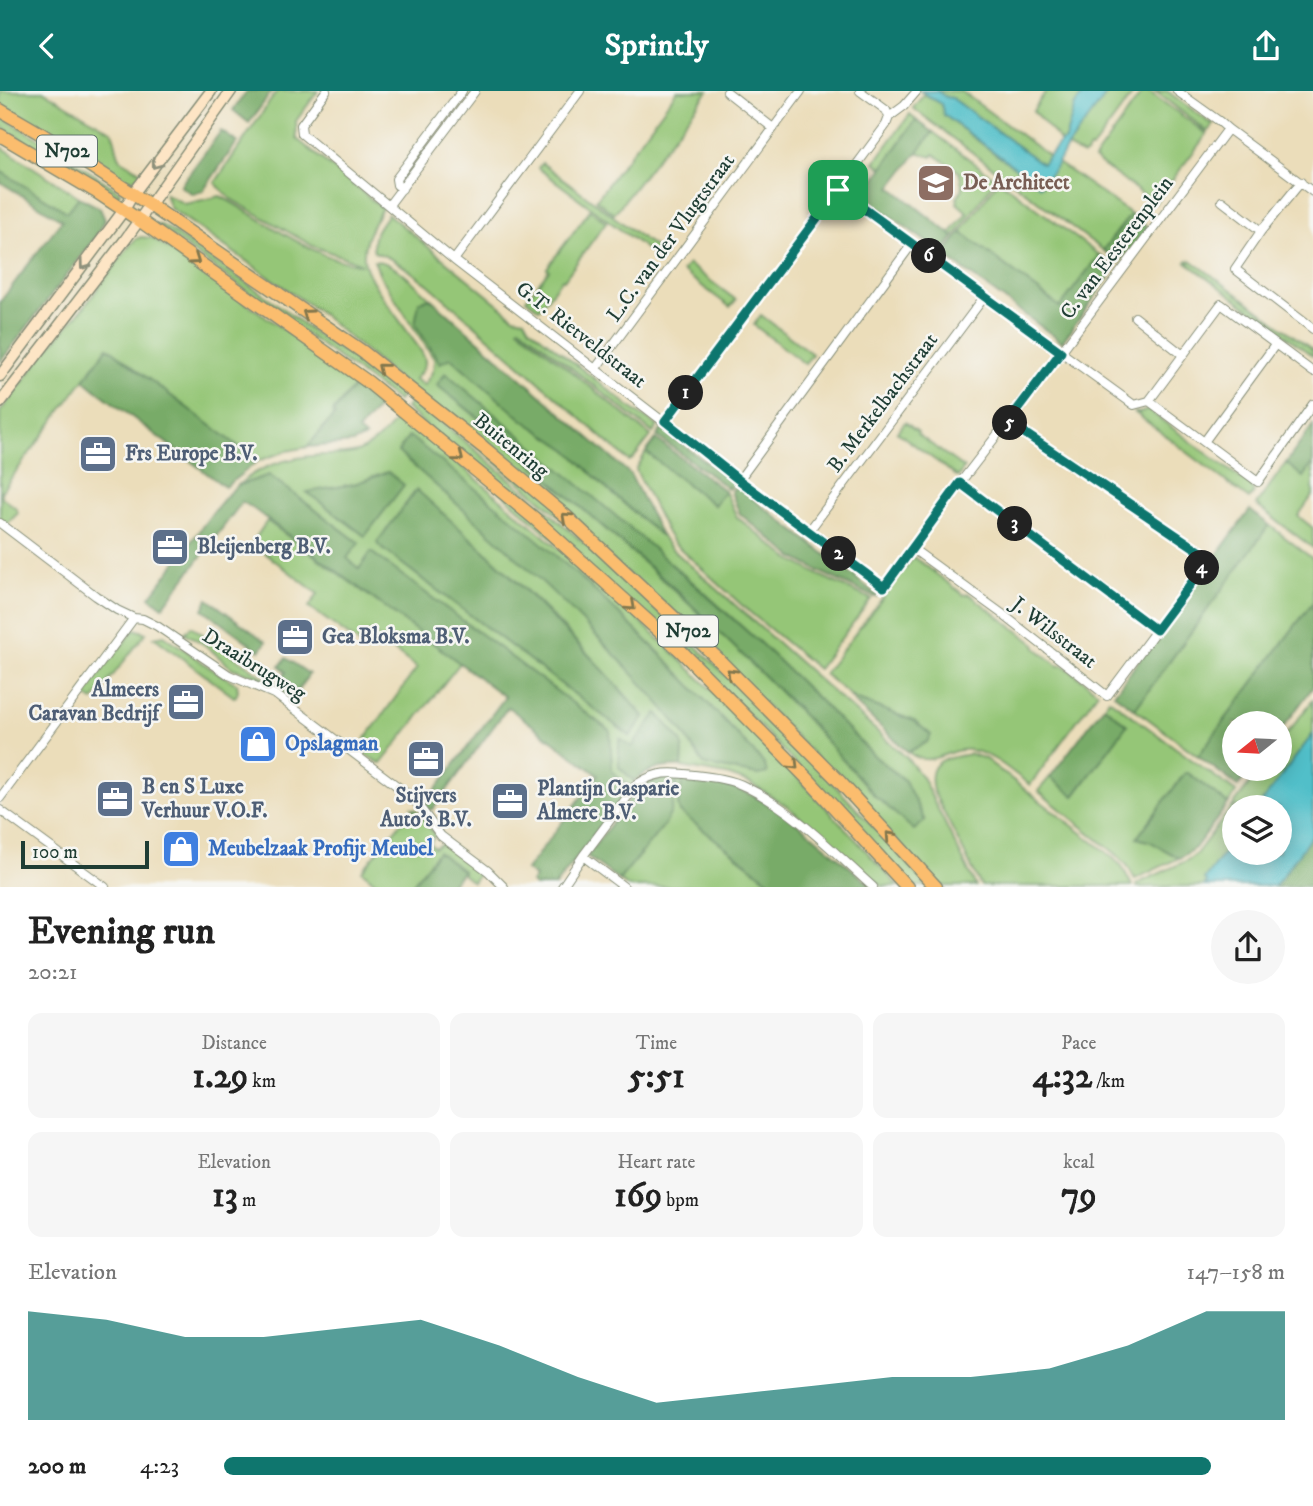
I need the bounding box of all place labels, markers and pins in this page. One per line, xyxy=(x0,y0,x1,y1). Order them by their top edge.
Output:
pin xyxy=(808,160,868,220)
school or university icon: De Architect xyxy=(915,162,957,204)
place label: De Architect xyxy=(963,170,1070,196)
pin: 6 xyxy=(912,239,946,273)
pin: 1 xyxy=(668,375,704,411)
pin: 5 xyxy=(992,405,1028,441)
office icon: Frs Europe B.V. xyxy=(77,433,119,475)
place label: Frs Europe B.V. xyxy=(125,441,257,467)
pin: 3 xyxy=(998,507,1032,541)
office icon: Bleijenberg B.V. xyxy=(149,526,191,568)
place label: Bleijenberg B.V. xyxy=(197,534,331,561)
pin: 2 xyxy=(822,537,856,571)
pin: 4 xyxy=(1184,551,1220,585)
office icon: Gea Bloksma B.V. xyxy=(274,616,316,658)
place label: Gea Bloksma B.V. xyxy=(322,624,469,650)
place label: Almeers Caravan Bedrijf xyxy=(28,677,162,728)
office icon: Almeers Caravan Bedrijf xyxy=(165,681,207,723)
shop icon: Opslagman xyxy=(237,723,279,765)
place label: Opslagman xyxy=(285,731,380,757)
office icon: Stijvers Auto's B.V. xyxy=(405,738,447,780)
place label: B en S Luxe Verhuur V.O.F. xyxy=(141,774,268,824)
place label: Plantijn Casparie Almere B.V. xyxy=(536,776,679,826)
office icon: B en S Luxe Verhuur V.O.F. xyxy=(94,778,136,820)
office icon: Plantijn Casparie Almere B.V. xyxy=(489,780,531,822)
place label: Stijvers Auto's B.V. xyxy=(379,783,472,833)
shop icon: Meubelzaak Profijt Meubel xyxy=(160,828,202,870)
place label: Meubelzaak Profijt Meubel xyxy=(208,836,434,863)

